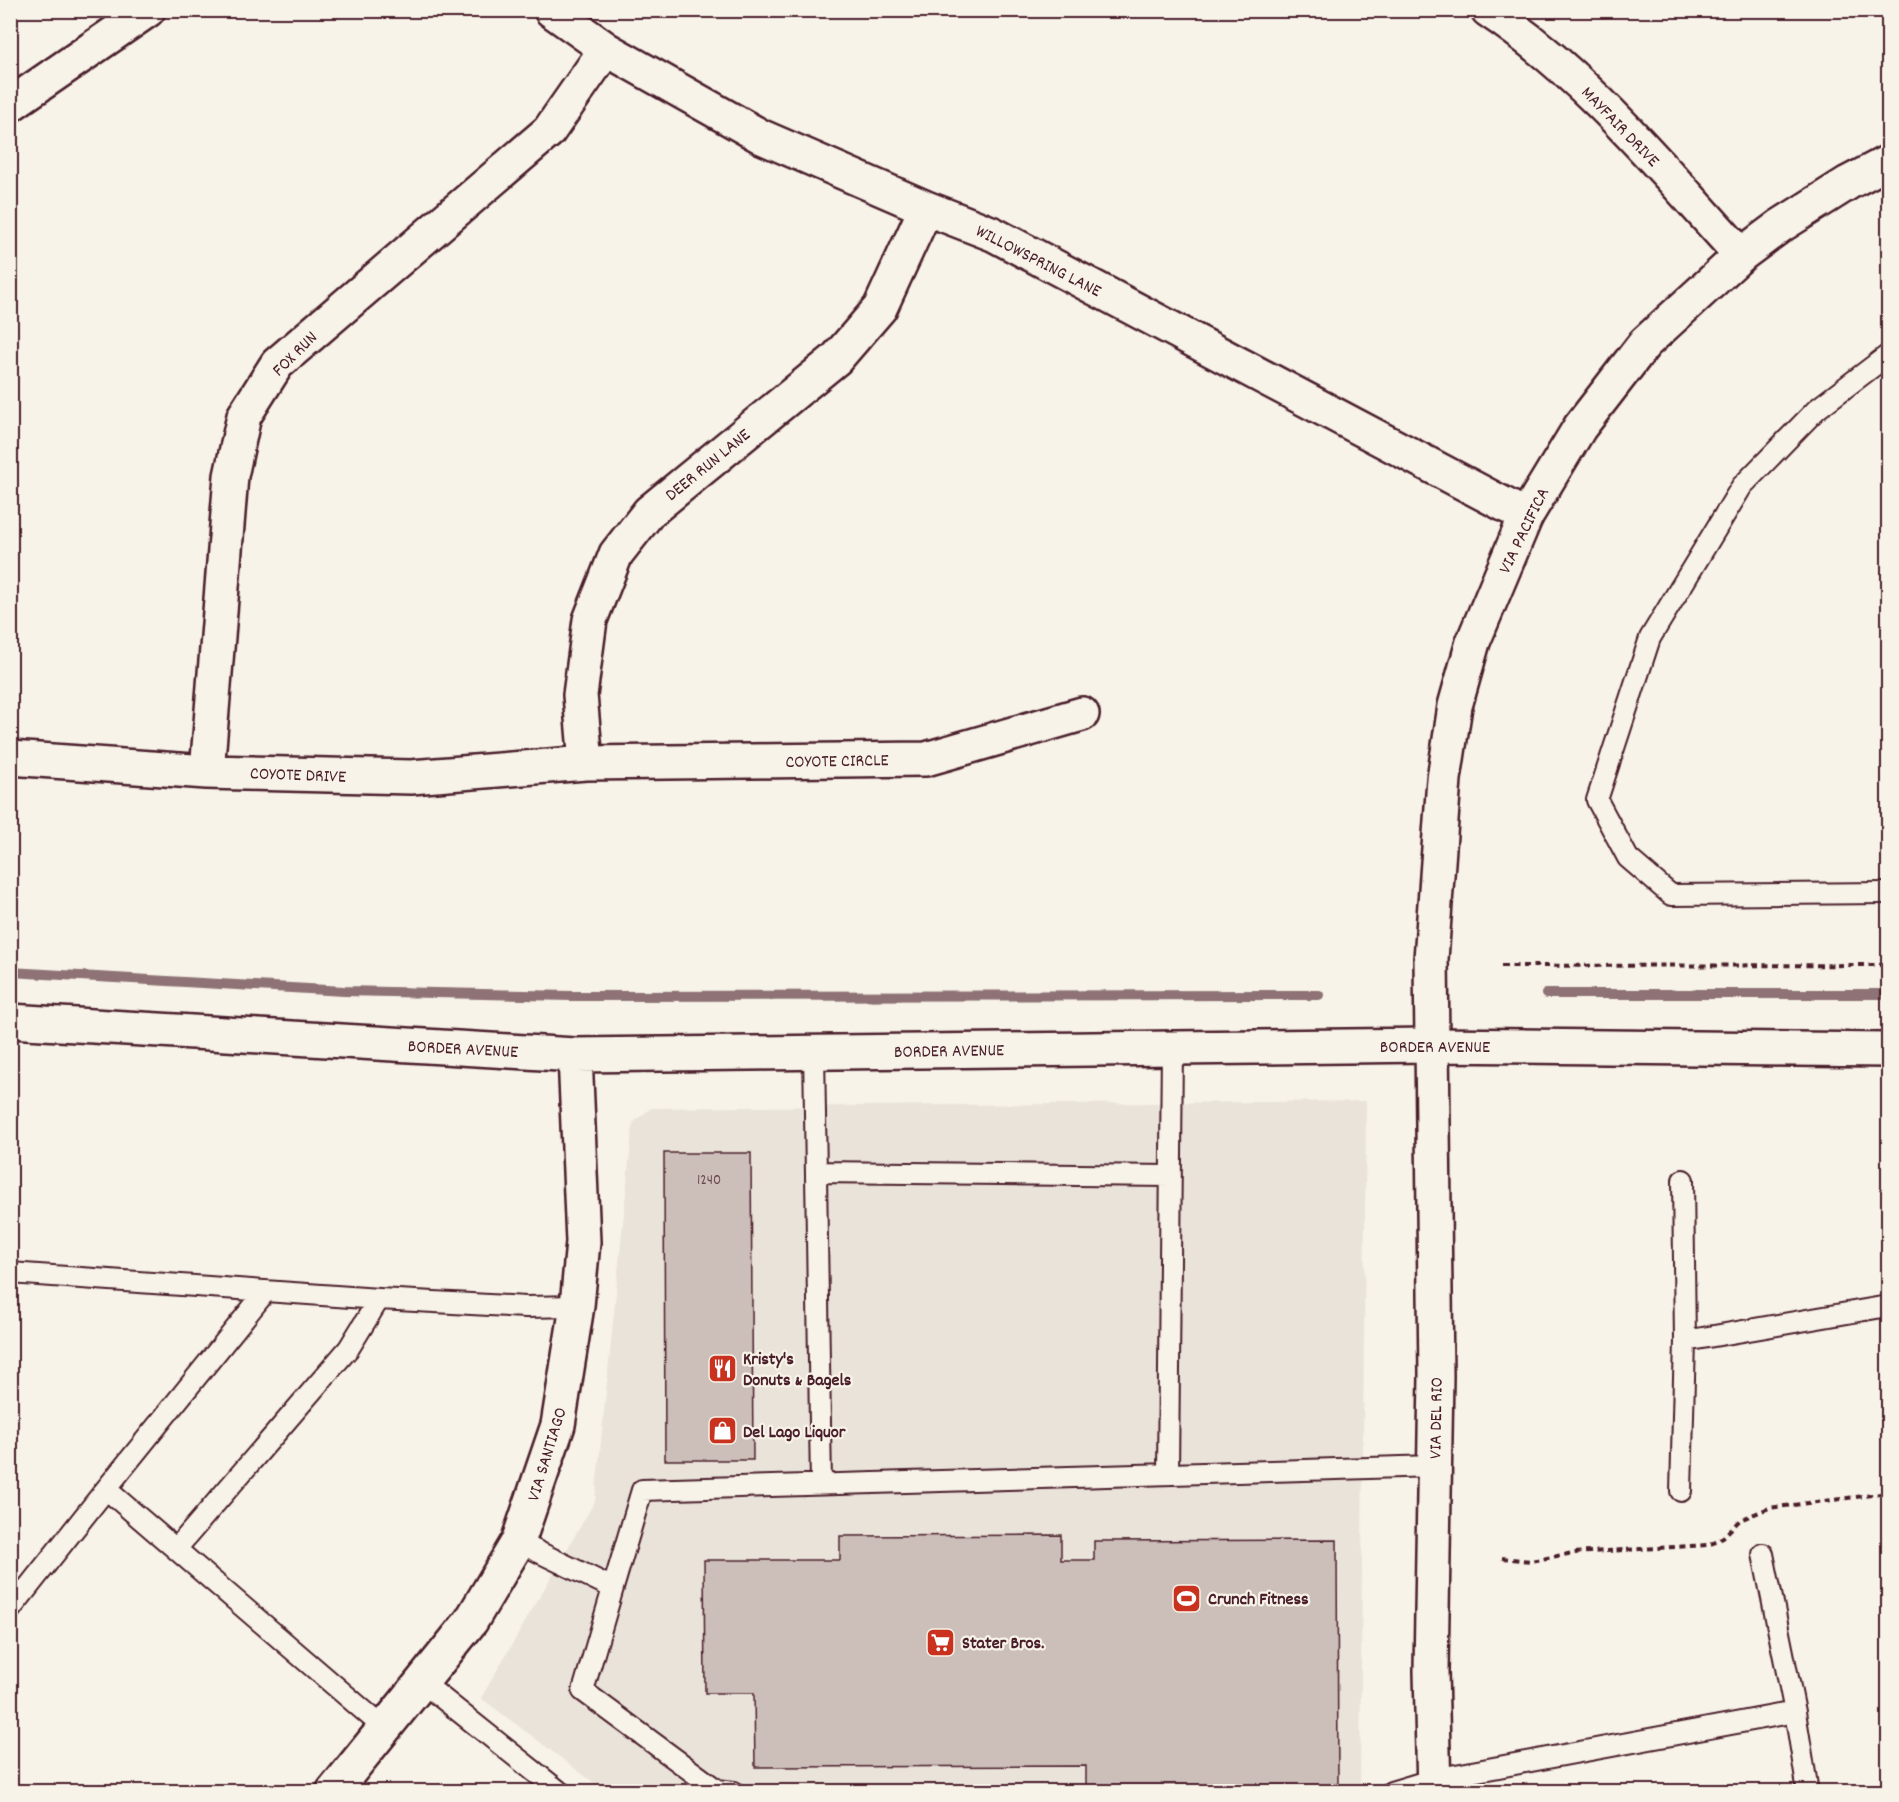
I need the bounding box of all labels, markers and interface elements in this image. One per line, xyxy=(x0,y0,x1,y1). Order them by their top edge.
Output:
street label: MAYFAIR DRIVE xyxy=(1574,82,1664,174)
street label: WILLOWSPRING LANE xyxy=(971,220,1105,305)
street label: FOX RUN xyxy=(267,326,324,383)
street label: DEER RUN LANE xyxy=(661,424,757,508)
street label: VIA PACIFICA xyxy=(1494,484,1557,578)
street label: COYOTE CIRCLE xyxy=(785,749,889,776)
street label: COYOTE DRIVE xyxy=(249,762,346,791)
street label: BORDER AVENUE xyxy=(407,1035,519,1066)
street label: BORDER AVENUE xyxy=(1380,1036,1490,1061)
street label: BORDER AVENUE xyxy=(894,1039,1004,1066)
house number: 1240 xyxy=(697,1170,721,1192)
place label: Kristy's Donuts & Bagels xyxy=(743,1348,852,1394)
restaurant icon: Kristy's Donuts & Bagels xyxy=(706,1352,738,1384)
street label: VIA DEL RIO xyxy=(1424,1377,1451,1459)
street label: VIA SANTIAGO xyxy=(522,1405,575,1505)
shop icon: Del Lago Liquor xyxy=(706,1415,738,1447)
place label: Del Lago Liquor xyxy=(743,1421,846,1446)
sports icon: Crunch Fitness xyxy=(1171,1582,1203,1614)
place label: Crunch Fitness xyxy=(1208,1588,1309,1613)
supermarket icon: Stater Bros. xyxy=(925,1626,957,1658)
place label: Stater Bros. xyxy=(962,1632,1044,1657)

